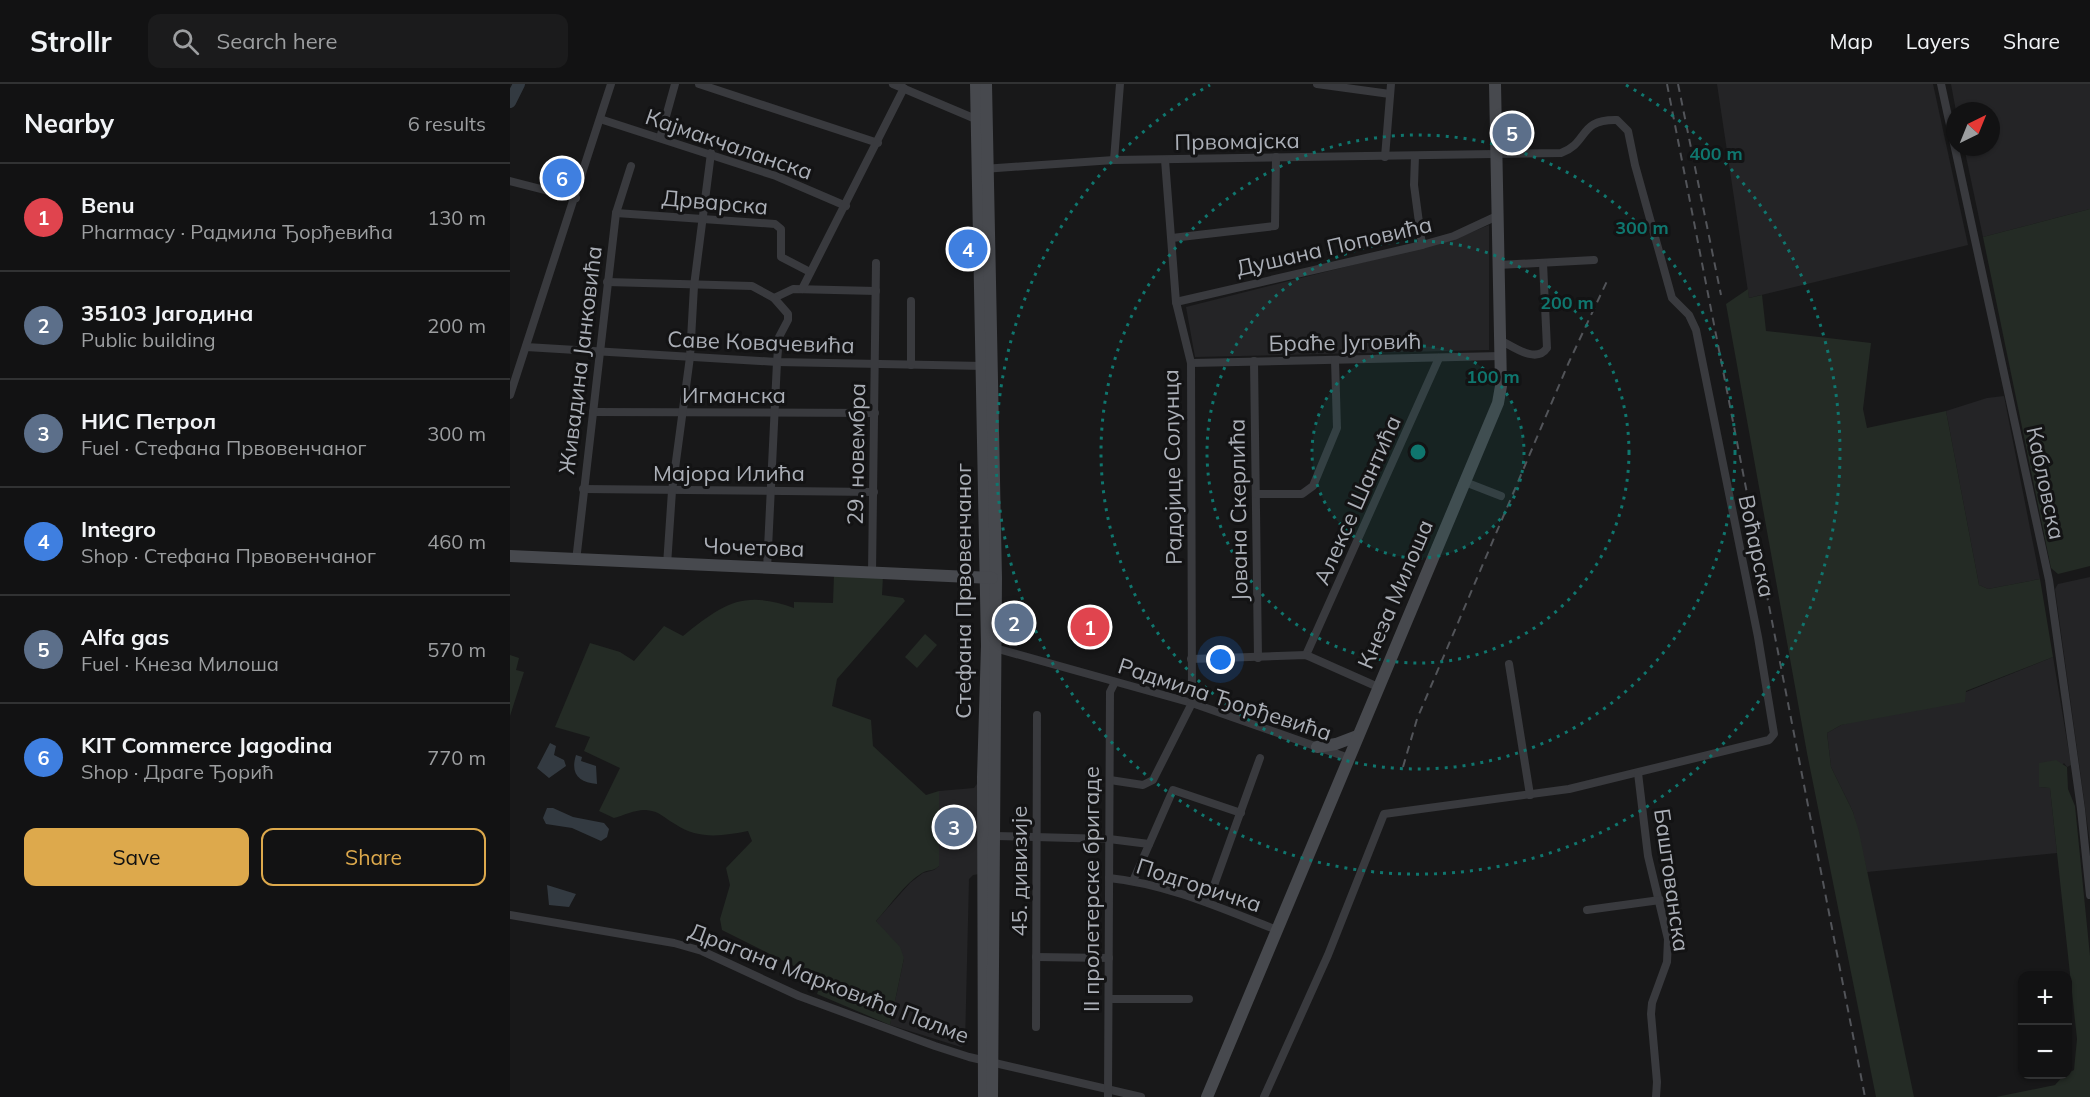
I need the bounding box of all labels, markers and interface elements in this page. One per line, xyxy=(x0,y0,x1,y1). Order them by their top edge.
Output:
search box xyxy=(148,14,568,68)
text: Strollr xyxy=(30,24,112,59)
icon: search xyxy=(169,25,202,58)
text: Search here xyxy=(217,27,337,55)
text: Map xyxy=(1830,28,1873,54)
text: Layers xyxy=(1906,28,1970,54)
text: Share xyxy=(2003,28,2060,54)
street label: Кајмакчаланска xyxy=(642,102,816,186)
north arrow xyxy=(1946,102,2000,156)
text: Nearby xyxy=(24,107,114,140)
pin: 5 xyxy=(1492,110,1532,156)
text: 6 results xyxy=(408,111,486,136)
street label: Првомајска xyxy=(1174,126,1300,156)
text: 400 m xyxy=(1689,142,1743,165)
pin: 6 xyxy=(542,156,582,200)
street label: Дрварска xyxy=(661,183,769,221)
text: Benu xyxy=(81,191,135,219)
text: 1 xyxy=(38,205,50,230)
text: 130 m xyxy=(427,205,486,230)
street label: Душана Поповића xyxy=(1233,210,1435,282)
text: 300 m xyxy=(1615,216,1669,239)
text: Pharmacy · Радмила Ђорђевића xyxy=(81,219,393,244)
pin: 4 xyxy=(948,226,988,272)
street label: Живадина Јанковића xyxy=(552,244,608,476)
text: 200 m xyxy=(1540,291,1594,314)
text: 35103 Јагодина xyxy=(81,299,254,327)
text: 2 xyxy=(38,313,50,338)
text: 200 m xyxy=(427,313,486,338)
street label: Саве Ковачевића xyxy=(667,325,855,359)
text: Public building xyxy=(81,327,216,352)
street label: Браће Југовић xyxy=(1268,327,1422,357)
text: 100 m xyxy=(1466,365,1520,388)
street label: Радојице Солунца xyxy=(1156,369,1188,565)
street label: Игманска xyxy=(682,381,786,409)
street label: 29. новембра xyxy=(841,383,871,525)
text: НИС Петрол xyxy=(81,407,216,435)
street label: Алексе Шантића xyxy=(1307,411,1407,589)
street label: Јована Скерлића xyxy=(1222,418,1254,602)
text: 3 xyxy=(38,421,50,446)
text: 300 m xyxy=(427,421,486,446)
street label: Кабловска xyxy=(2020,424,2072,542)
text: Fuel · Стефана Првовенчаног xyxy=(81,435,366,460)
centre of rings xyxy=(1408,442,1428,462)
street label: Мајора Илића xyxy=(653,459,805,487)
street label: Стефана Првовенчаног xyxy=(949,463,977,719)
street label: Воћарска xyxy=(1732,492,1782,600)
text: Integro xyxy=(81,515,156,543)
street label: Кнеза Милоша xyxy=(1351,515,1439,673)
text: 4 xyxy=(38,529,50,554)
text: 460 m xyxy=(427,529,486,554)
street label: Чочетова xyxy=(703,531,805,563)
text: Shop · Стефана Првовенчаног xyxy=(81,543,376,568)
pin: 2 xyxy=(994,600,1034,646)
pin: 1 xyxy=(1070,604,1110,650)
text: Alfa gas xyxy=(81,623,169,651)
text: 5 xyxy=(38,637,50,662)
text: 570 m xyxy=(427,637,486,662)
your location xyxy=(1206,645,1235,674)
text: Fuel · Кнеза Милоша xyxy=(81,651,279,676)
street label: Радмила Ђорђевића xyxy=(1115,651,1335,747)
text: KIT Commerce Jagodina xyxy=(81,731,333,759)
text: 6 xyxy=(38,745,50,770)
text: 770 m xyxy=(427,745,486,770)
text: Shop · Драге Ђорић xyxy=(81,759,274,784)
street label: II пролетерске бригаде xyxy=(1077,766,1105,1012)
pin: 3 xyxy=(934,804,974,850)
street label: 45. дивизије xyxy=(1005,806,1033,936)
street label: Баштованска xyxy=(1648,807,1696,953)
button: Save xyxy=(24,828,249,886)
button: Share xyxy=(261,828,486,886)
street label: Подгоричка xyxy=(1133,852,1265,918)
street label: Драгана Марковића Палме xyxy=(685,917,973,1049)
map controls xyxy=(2018,971,2072,1079)
button: + xyxy=(2018,971,2072,1025)
button: − xyxy=(2018,1025,2072,1079)

